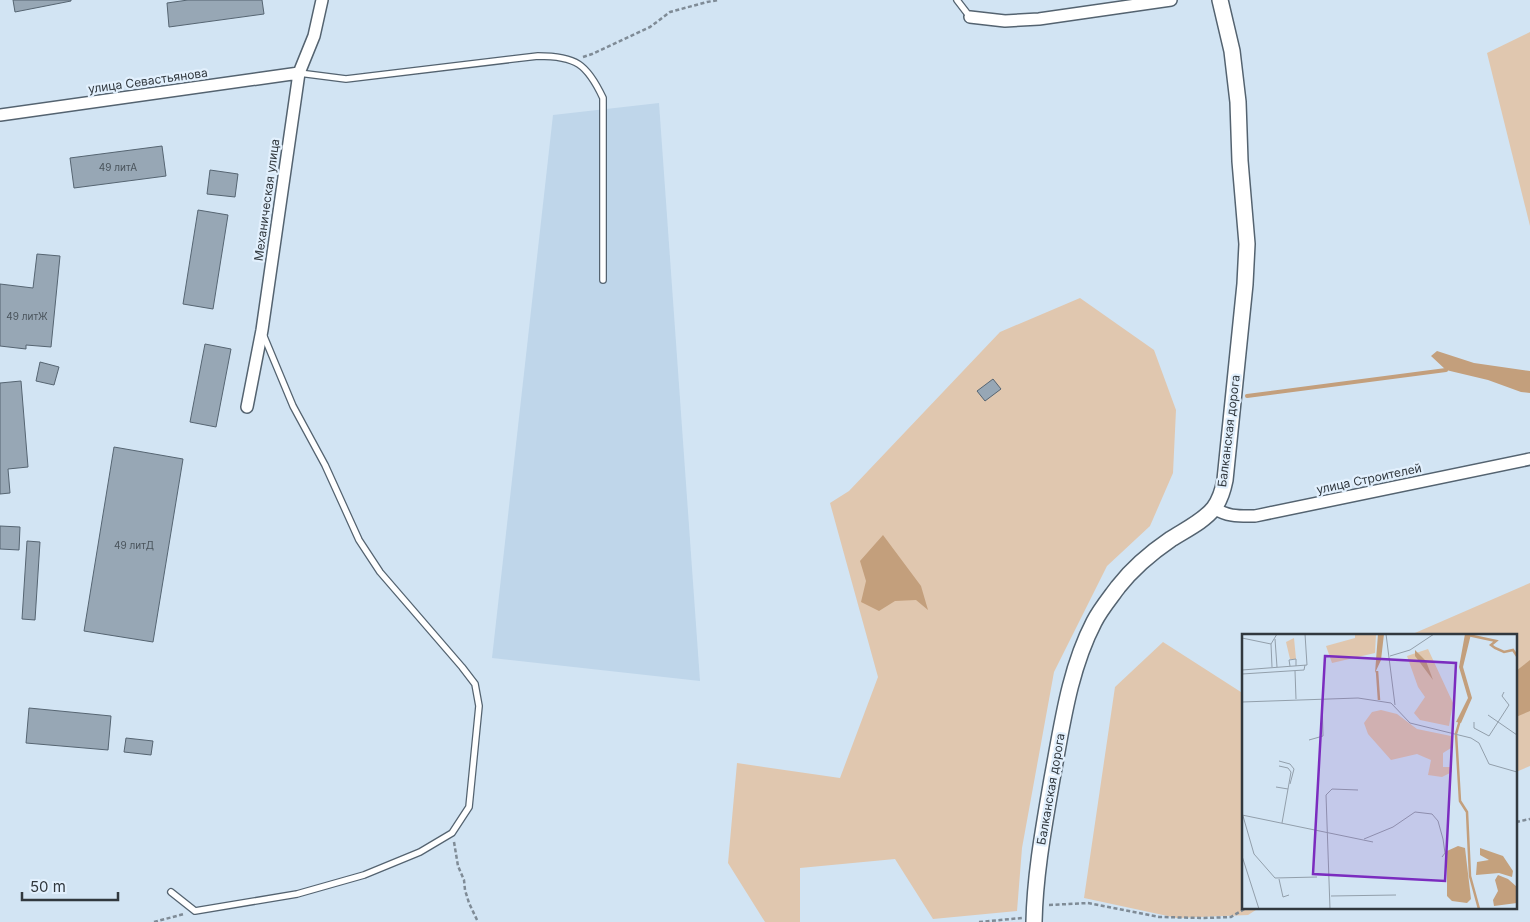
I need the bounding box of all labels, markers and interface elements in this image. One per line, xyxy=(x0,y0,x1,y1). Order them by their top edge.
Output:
street label: улица Севастьянова xyxy=(87,65,209,96)
street label: Механическая улица xyxy=(251,138,283,262)
house number: 49 литА xyxy=(99,161,137,173)
house number: 49 литЖ xyxy=(6,310,48,322)
street label: Балканская дорога xyxy=(1214,374,1243,488)
street label: улица Строителей xyxy=(1315,460,1423,497)
house number: 49 литД xyxy=(114,539,154,551)
inset map xyxy=(1242,634,1518,910)
street label: Балканская дорога xyxy=(1033,732,1068,846)
scale bar xyxy=(22,870,119,902)
text: 50 m xyxy=(30,877,66,896)

